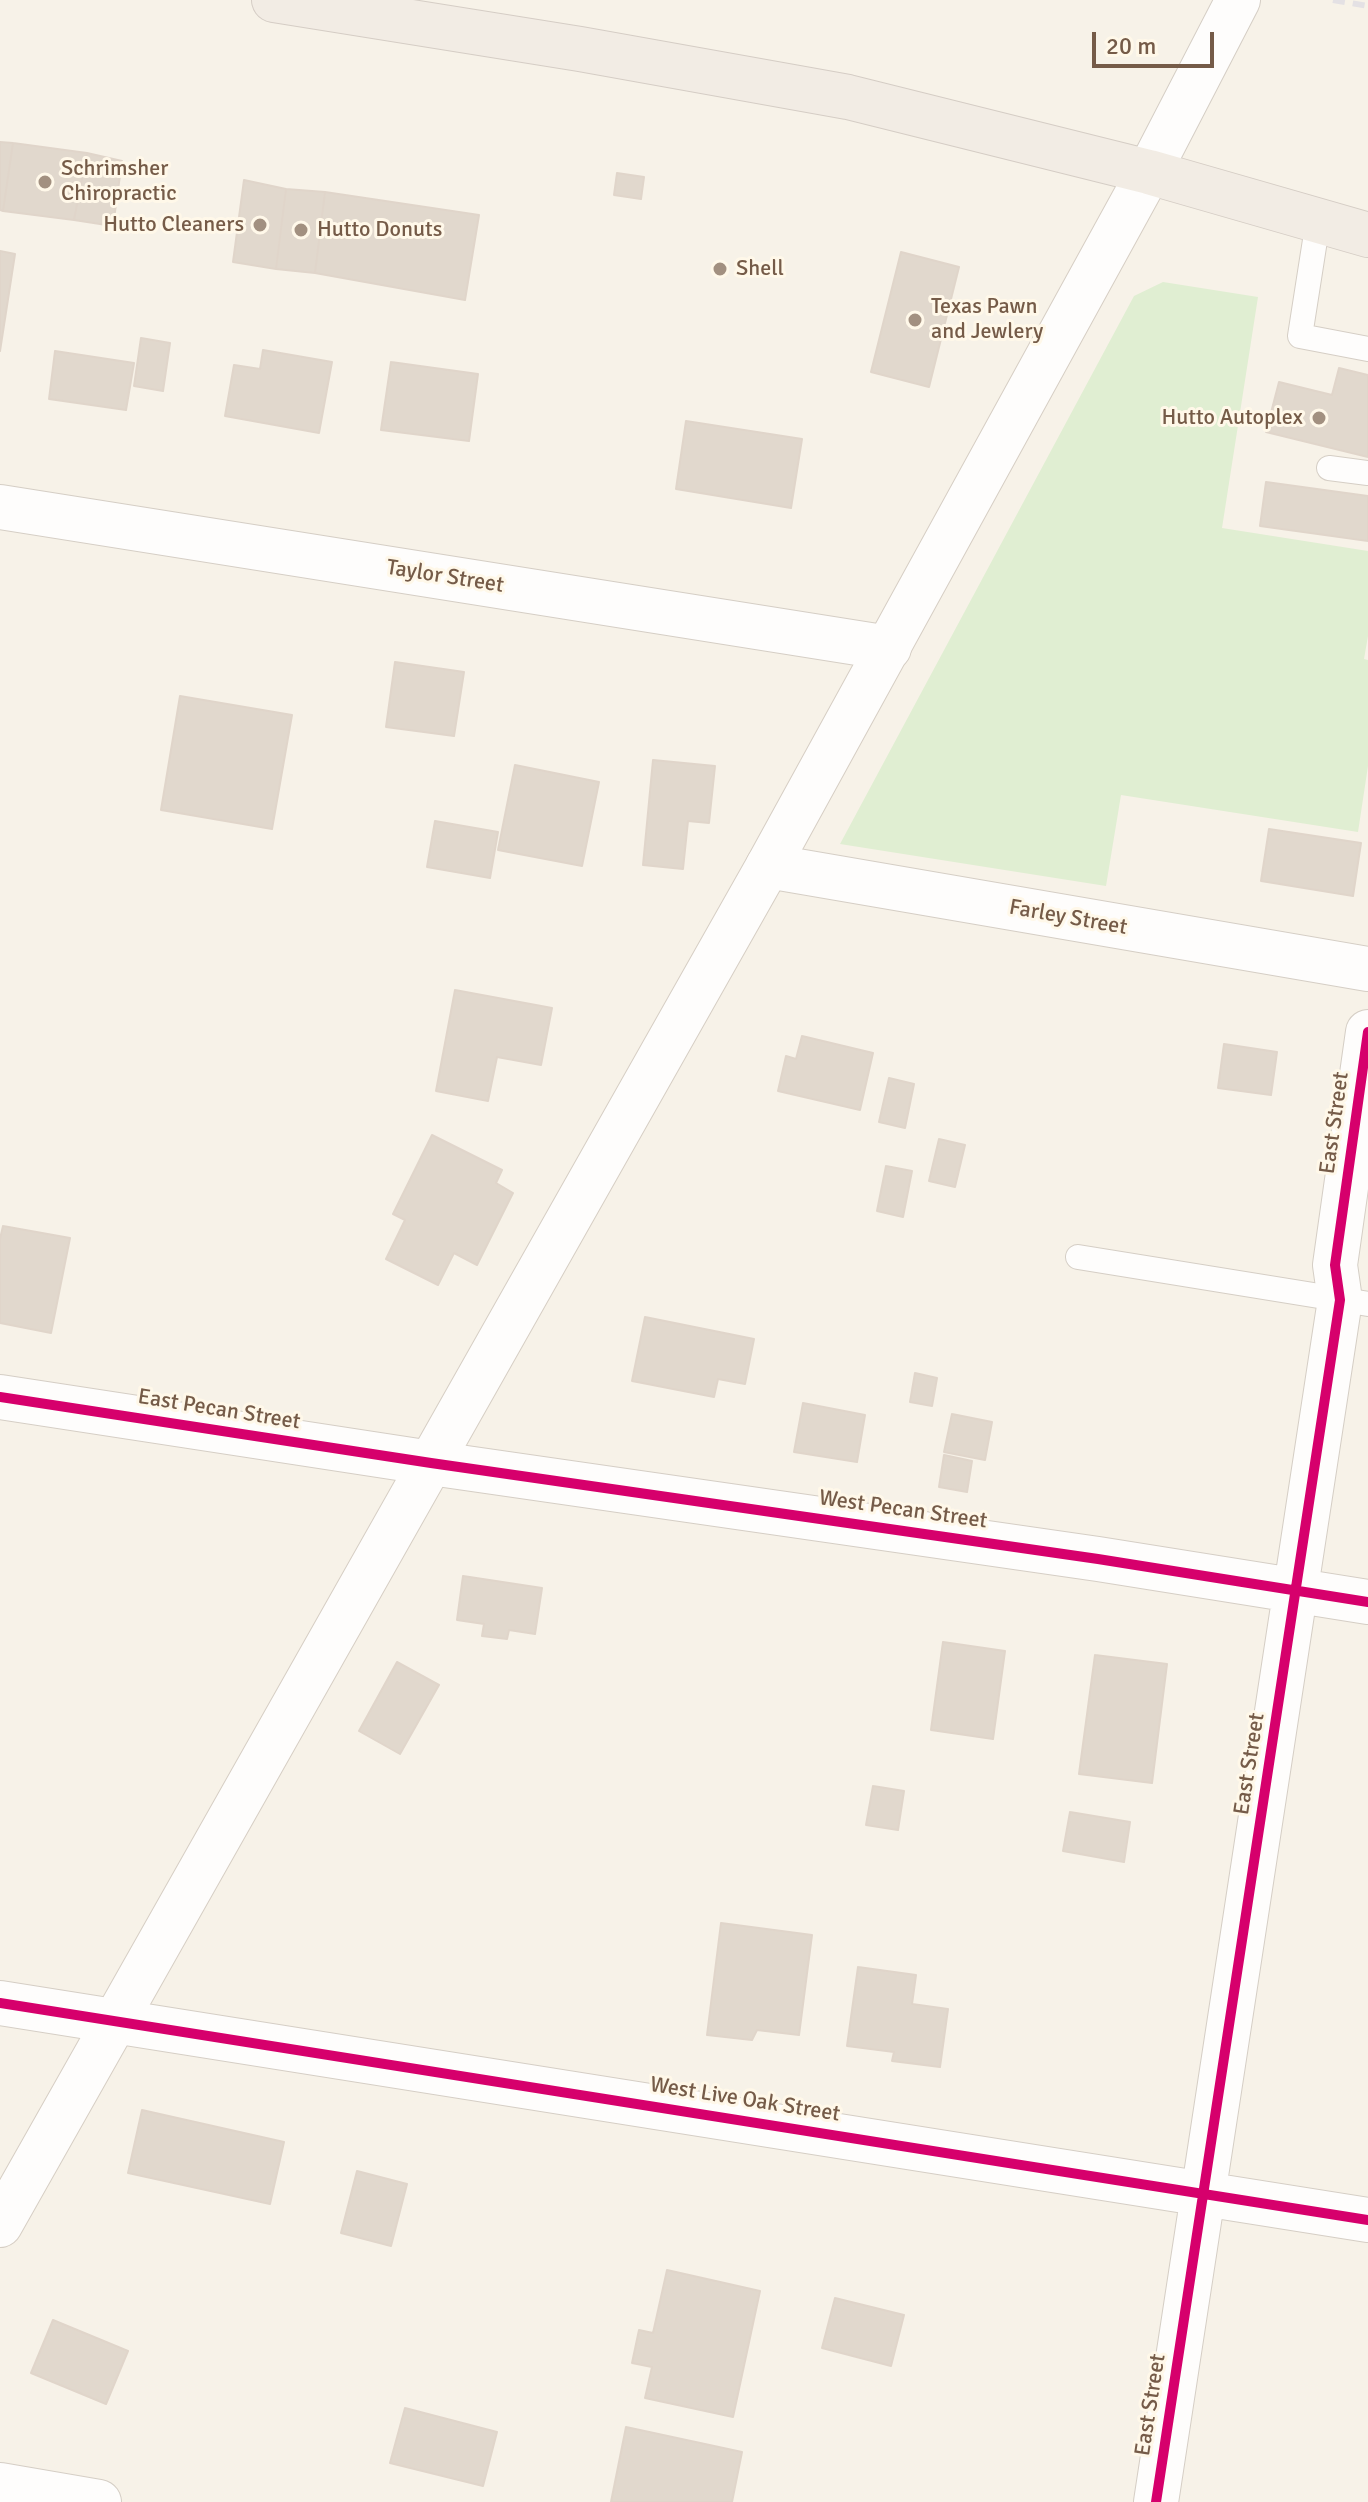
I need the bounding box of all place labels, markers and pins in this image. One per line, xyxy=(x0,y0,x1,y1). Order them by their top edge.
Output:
place label: Schrimsher Chiropractic xyxy=(61,156,177,208)
marker: Schrimsher Chiropractic xyxy=(36,173,54,191)
place label: Hutto Cleaners xyxy=(103,212,244,238)
marker: Hutto Cleaners xyxy=(251,216,269,234)
place label: Hutto Donuts xyxy=(317,217,442,243)
marker: Hutto Donuts xyxy=(292,221,310,239)
place label: Shell xyxy=(736,256,784,282)
marker: Shell xyxy=(711,260,729,278)
place label: Texas Pawn and Jewlery xyxy=(931,294,1043,346)
marker: Texas Pawn and Jewlery xyxy=(906,311,924,329)
place label: Hutto Autoplex xyxy=(1161,405,1303,431)
marker: Hutto Autoplex xyxy=(1310,409,1328,427)

